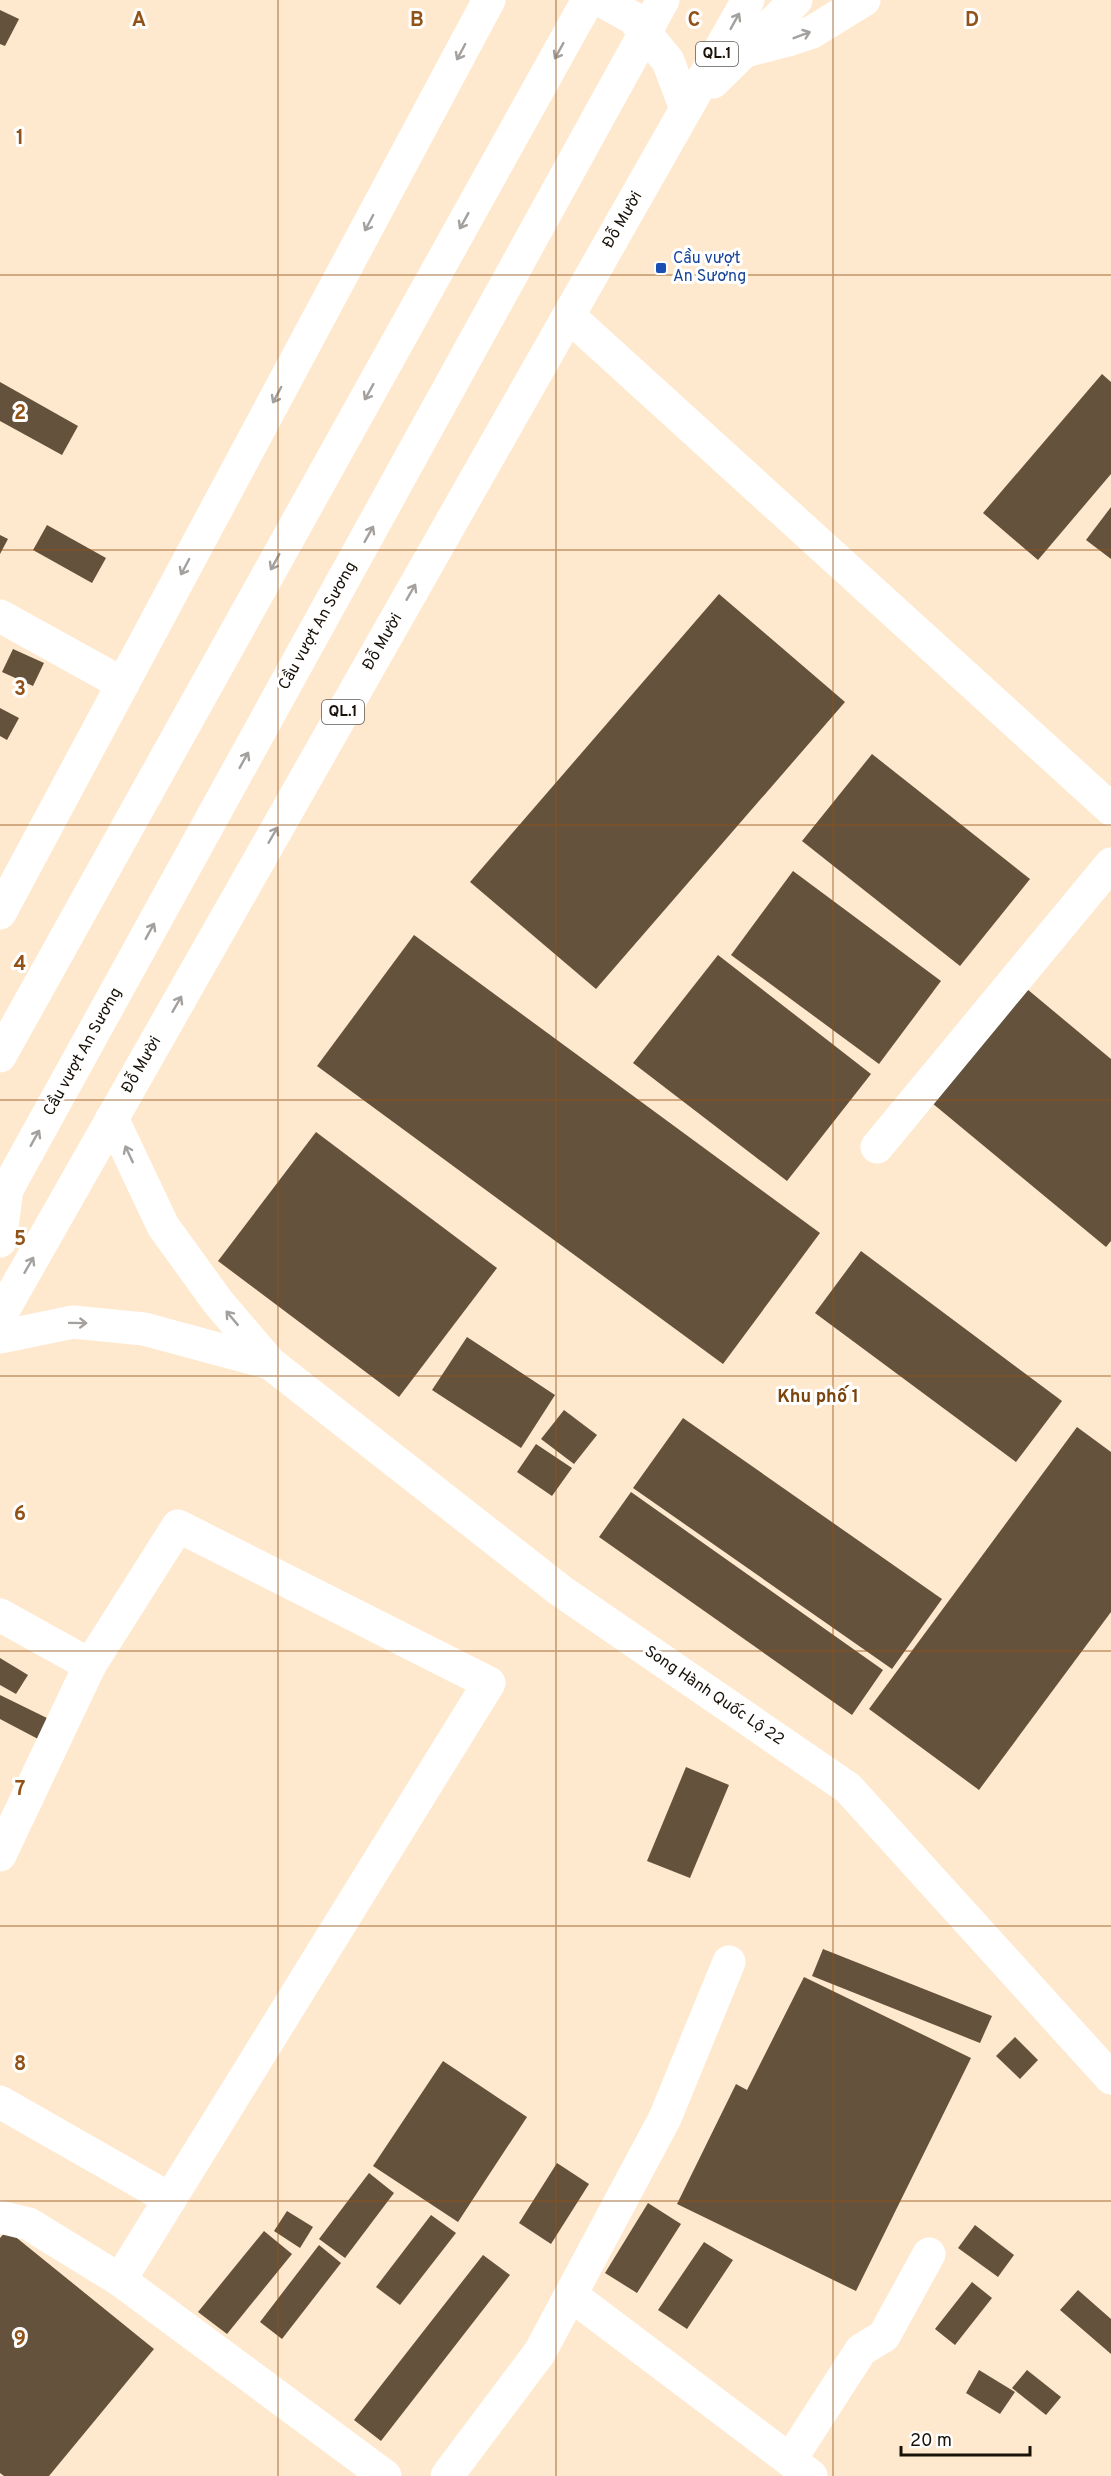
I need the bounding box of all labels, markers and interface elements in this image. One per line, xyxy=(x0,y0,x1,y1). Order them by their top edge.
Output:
text: A xyxy=(132,8,146,34)
text: B xyxy=(410,8,424,34)
text: C xyxy=(688,8,700,34)
text: D xyxy=(965,8,979,34)
one-way arrow xyxy=(730,13,742,30)
one-way arrow xyxy=(792,29,811,40)
one-way arrow xyxy=(455,42,466,60)
one-way arrow xyxy=(553,42,565,59)
road number: QL.1 xyxy=(696,42,738,66)
text: 1 xyxy=(16,126,24,152)
street label: Đỗ Mười xyxy=(597,187,647,252)
one-way arrow xyxy=(458,212,469,230)
one-way arrow xyxy=(363,214,374,232)
place label: Cầu vượt An Sương xyxy=(673,248,746,287)
marker: Cầu vượt An Sương xyxy=(654,261,668,275)
one-way arrow xyxy=(363,383,375,400)
one-way arrow xyxy=(271,386,282,404)
text: 2 xyxy=(14,401,26,427)
one-way arrow xyxy=(363,526,375,543)
one-way arrow xyxy=(269,553,281,570)
one-way arrow xyxy=(179,558,190,576)
street label: Cầu vượt An Sương xyxy=(274,558,362,694)
one-way arrow xyxy=(406,584,418,601)
street label: Đỗ Mười xyxy=(357,609,407,674)
text: 3 xyxy=(14,677,26,703)
road number: QL.1 xyxy=(322,700,364,724)
one-way arrow xyxy=(238,752,250,769)
one-way arrow xyxy=(268,827,280,844)
one-way arrow xyxy=(145,922,156,940)
text: 4 xyxy=(14,952,26,978)
street label: Cầu vượt An Sương xyxy=(39,984,127,1120)
one-way arrow xyxy=(171,996,183,1013)
street label: Đỗ Mười xyxy=(116,1032,166,1097)
one-way arrow xyxy=(29,1130,41,1147)
one-way arrow xyxy=(122,1145,134,1163)
text: 5 xyxy=(14,1227,26,1253)
one-way arrow xyxy=(23,1257,35,1274)
one-way arrow xyxy=(225,1311,239,1326)
one-way arrow xyxy=(68,1317,87,1329)
district label: Khu phố 1 xyxy=(777,1385,859,1409)
text: 6 xyxy=(14,1502,26,1528)
street label: Song Hành Quốc Lộ 22 xyxy=(640,1641,788,1750)
text: 7 xyxy=(15,1777,25,1803)
text: 8 xyxy=(14,2052,26,2078)
text: 9 xyxy=(14,2327,26,2353)
scale bar xyxy=(901,2419,1030,2457)
text: 20 m xyxy=(910,2430,952,2453)

